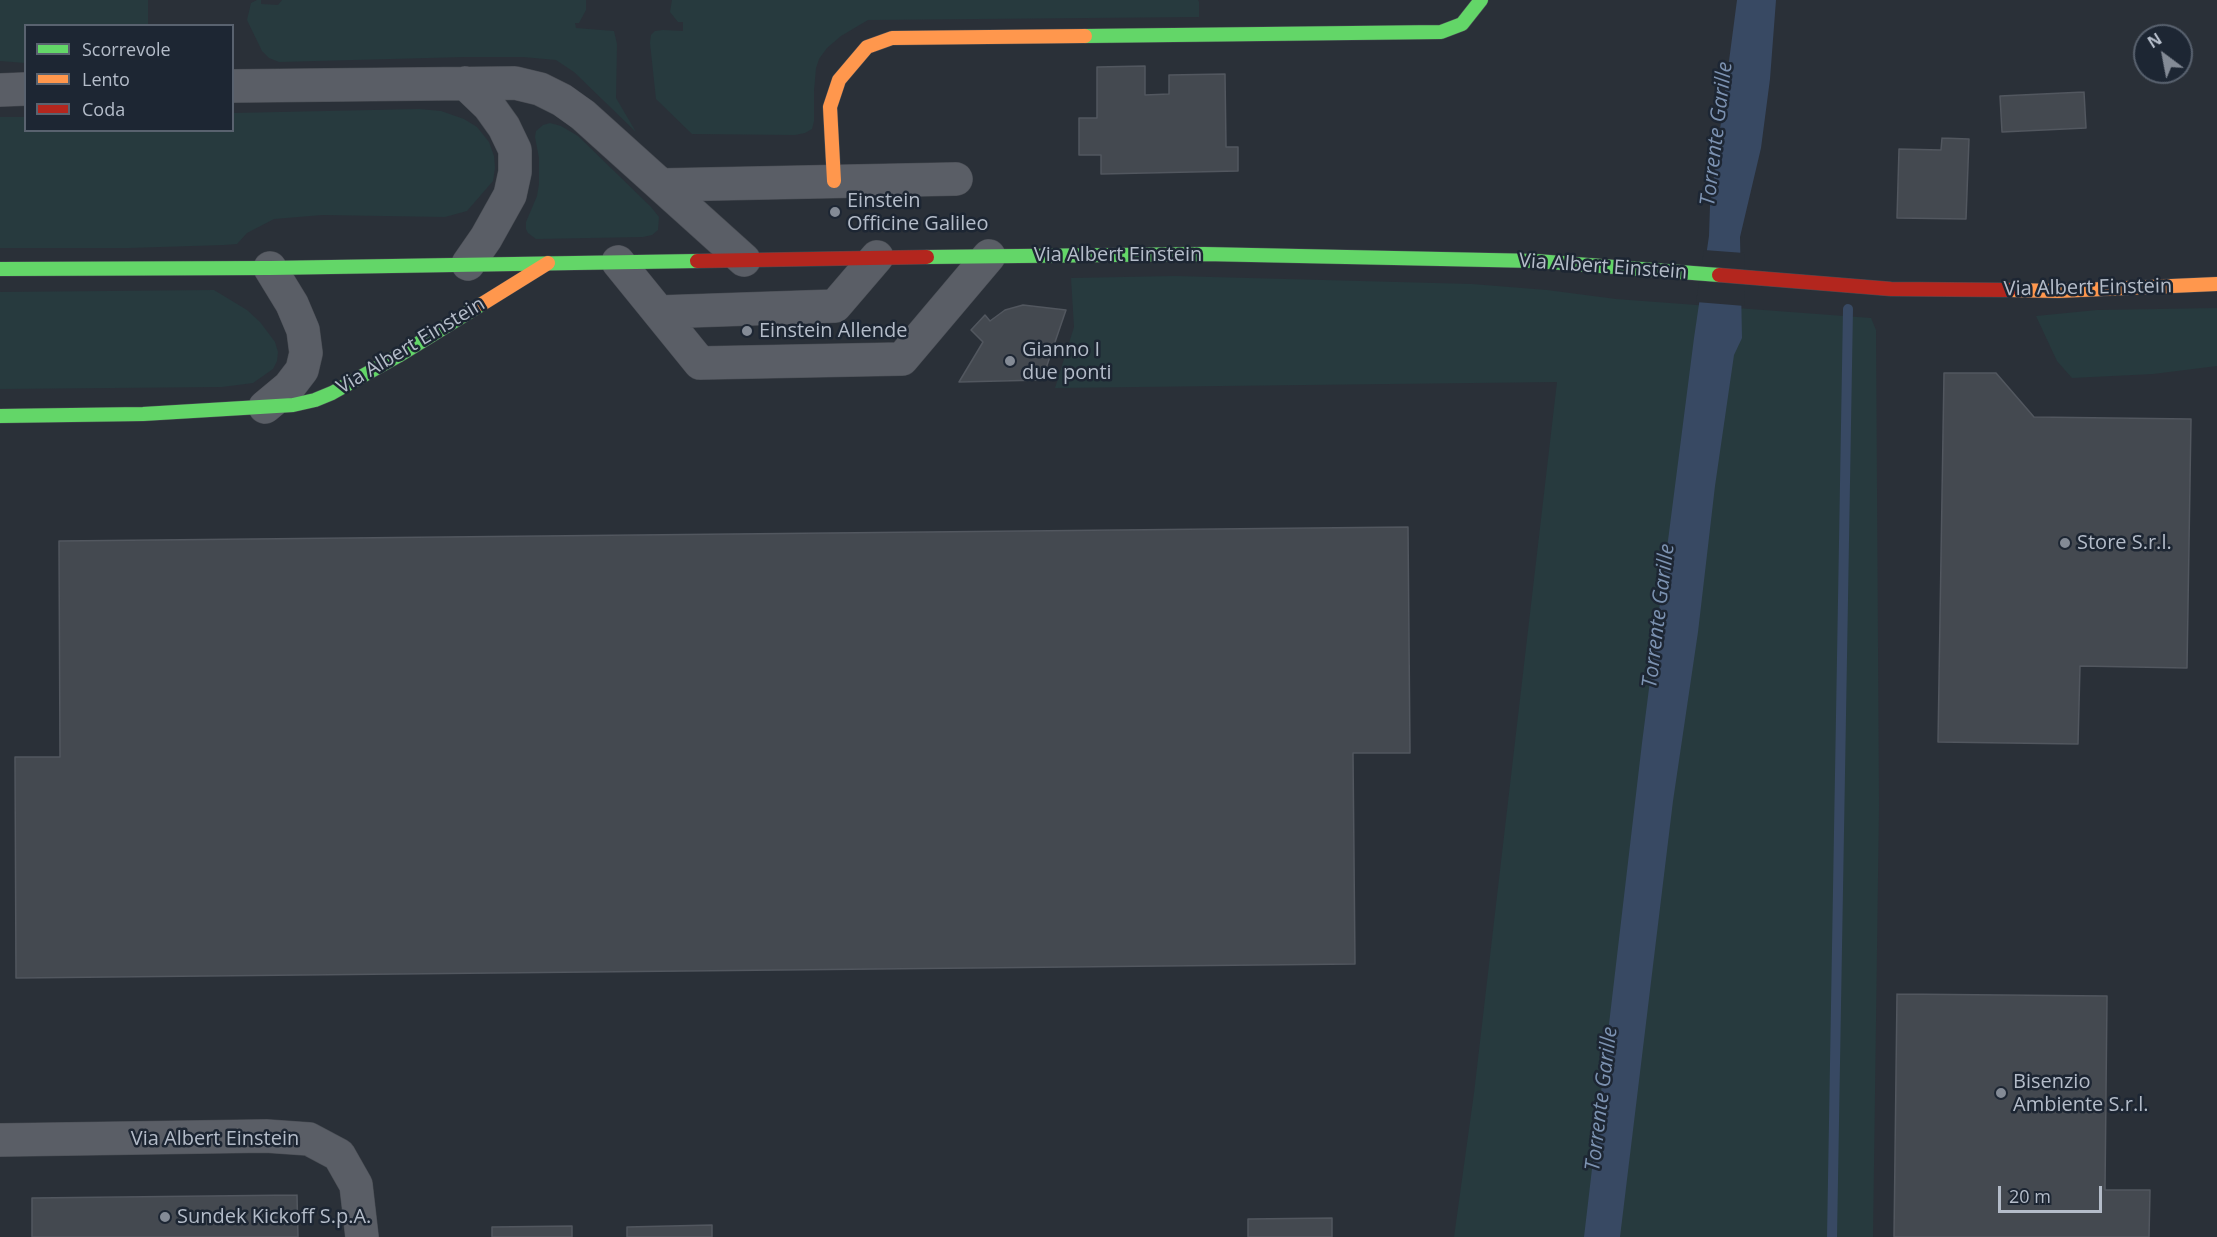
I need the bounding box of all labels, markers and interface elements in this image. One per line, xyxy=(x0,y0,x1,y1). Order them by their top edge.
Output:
legend xyxy=(24,24,234,132)
north arrow xyxy=(2133,24,2193,84)
text: N xyxy=(2143,28,2166,53)
text: Scorrevole xyxy=(82,37,171,61)
water label: Torrente Garille xyxy=(1696,60,1738,208)
text: Lento xyxy=(82,67,130,91)
text: Coda xyxy=(82,97,125,121)
place label: Einstein Officine Galileo xyxy=(847,189,988,236)
marker: Einstein Officine Galileo xyxy=(828,205,842,219)
street label: Via Albert Einstein xyxy=(1034,243,1202,267)
street label: Via Albert Einstein xyxy=(1518,249,1688,285)
street label: Via Albert Einstein xyxy=(2004,275,2172,301)
street label: Via Albert Einstein xyxy=(333,292,489,400)
place label: Einstein Allende xyxy=(759,319,908,343)
marker: Einstein Allende xyxy=(740,324,754,338)
place label: Gianno I due ponti xyxy=(1022,338,1112,385)
marker: Gianno I due ponti xyxy=(1003,354,1017,368)
place label: Store S.r.l. xyxy=(2077,531,2172,555)
marker: Store S.r.l. xyxy=(2058,536,2072,550)
water label: Torrente Garille xyxy=(1638,542,1680,690)
water label: Torrente Garille xyxy=(1581,1025,1623,1173)
place label: Bisenzio Ambiente S.r.l. xyxy=(2013,1070,2148,1117)
marker: Bisenzio Ambiente S.r.l. xyxy=(1994,1086,2008,1100)
street label: Via Albert Einstein xyxy=(131,1127,299,1151)
scale bar xyxy=(2001,1174,2104,1212)
text: 20 m xyxy=(2009,1184,2051,1208)
place label: Sundek Kickoff S.p.A. xyxy=(177,1205,371,1229)
marker: Sundek Kickoff S.p.A. xyxy=(158,1210,172,1224)

